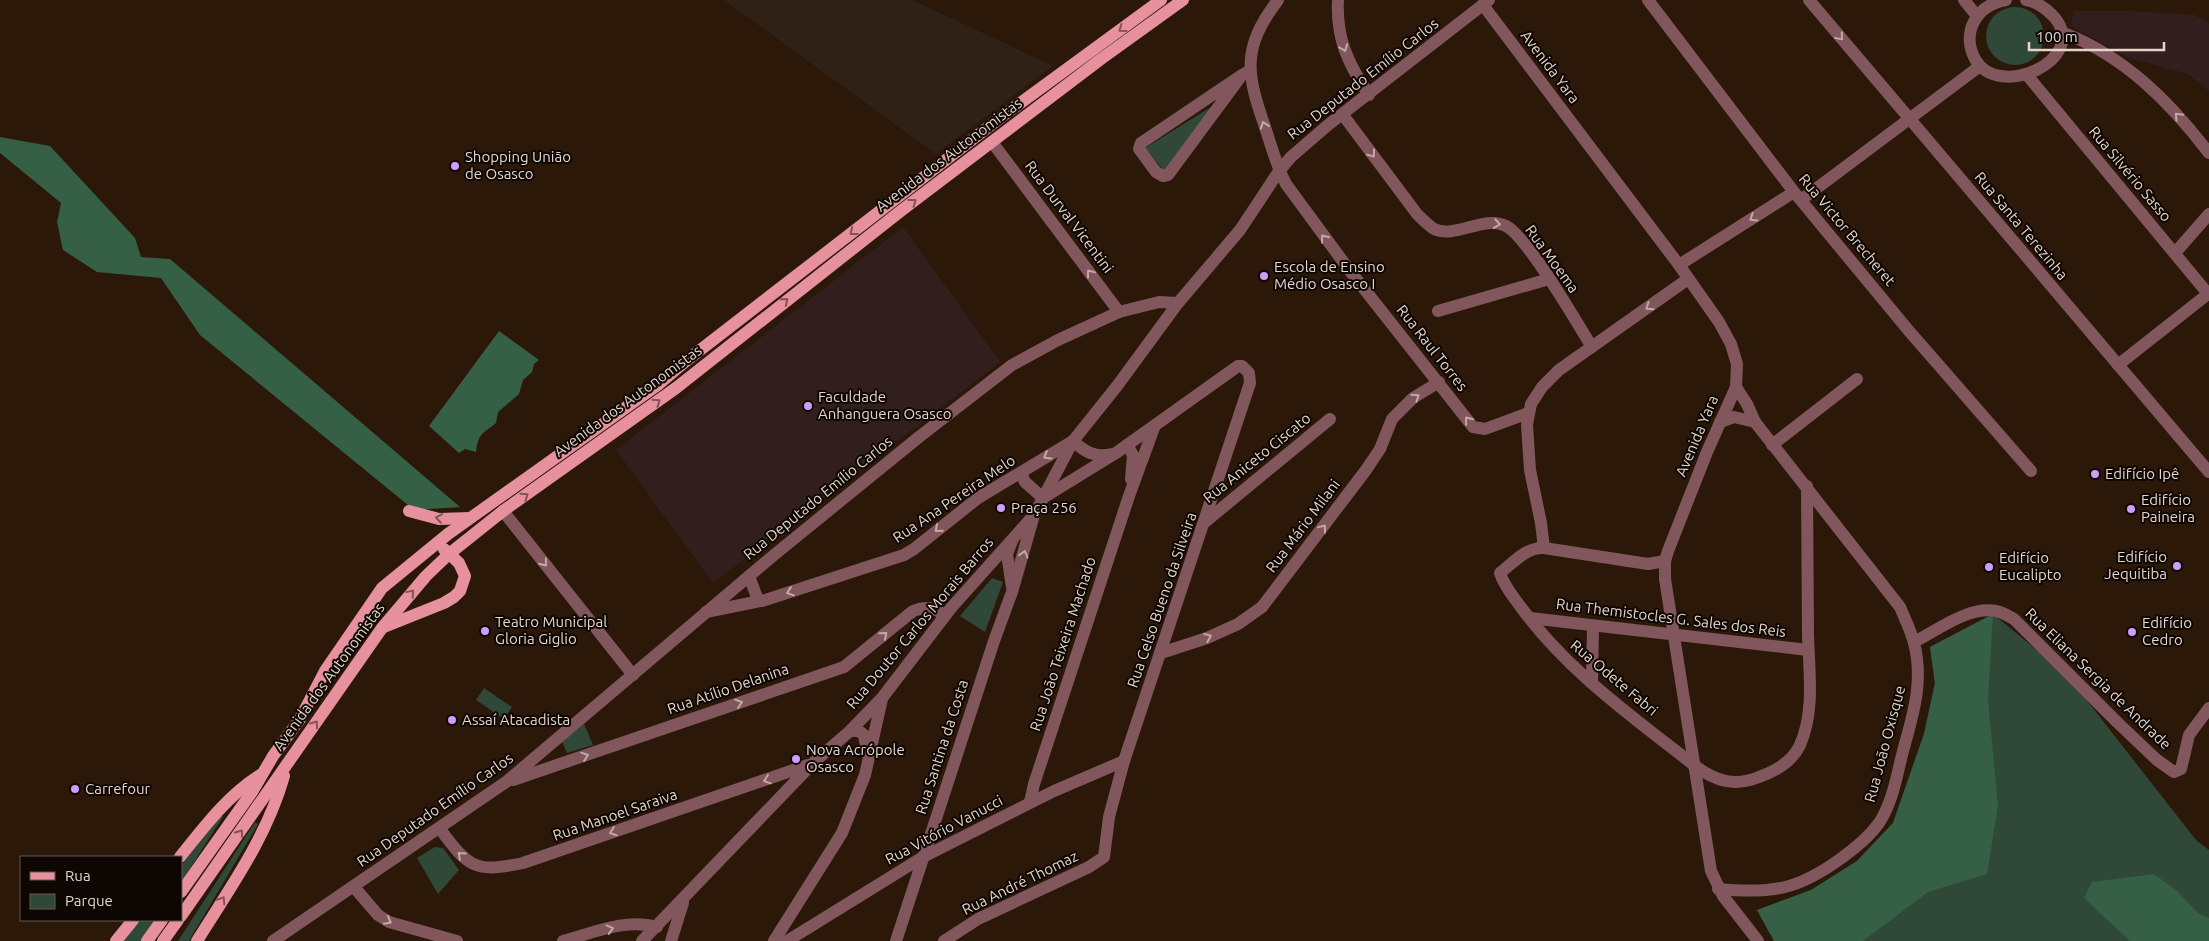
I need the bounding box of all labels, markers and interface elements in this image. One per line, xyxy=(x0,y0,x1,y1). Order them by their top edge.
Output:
street label: Rua Deputado Emílio Carlos xyxy=(1284,15,1441,143)
scale bar xyxy=(2029,20,2164,52)
one-way arrow xyxy=(1118,23,1128,32)
street label: Avenida Yara xyxy=(1518,27,1583,106)
text: 100 m xyxy=(2036,28,2078,45)
one-way arrow xyxy=(1835,32,1844,41)
one-way arrow xyxy=(1338,43,1348,52)
street label: Avenida dos Autonomistas xyxy=(872,94,1025,215)
one-way arrow xyxy=(2175,113,2184,122)
one-way arrow xyxy=(1260,121,1270,129)
street label: Rua Silvério Sasso xyxy=(2086,123,2175,225)
place label: Shopping União de Osasco xyxy=(465,148,571,182)
one-way arrow xyxy=(1366,148,1375,158)
street label: Rua Durval Vicentini xyxy=(1022,157,1117,276)
marker: Shopping União de Osasco xyxy=(449,160,461,172)
street label: Rua Santa Terezinha xyxy=(1971,168,2071,283)
street label: Rua Victor Brecheret xyxy=(1796,170,1899,289)
one-way arrow xyxy=(907,199,916,207)
one-way arrow xyxy=(1749,212,1758,222)
one-way arrow xyxy=(1493,219,1502,229)
street label: Rua Moema xyxy=(1522,221,1583,296)
one-way arrow xyxy=(849,227,858,236)
one-way arrow xyxy=(1322,235,1330,244)
place label: Escola de Ensino Médio Osasco I xyxy=(1274,258,1385,292)
one-way arrow xyxy=(1087,269,1096,279)
marker: Escola de Ensino Médio Osasco I xyxy=(1258,270,1270,282)
one-way arrow xyxy=(779,299,788,307)
street label: Rua Raul Torres xyxy=(1394,301,1471,394)
one-way arrow xyxy=(1645,301,1654,310)
street label: Avenida dos Autonomistas xyxy=(551,341,705,460)
place label: Faculdade Anhanguera Osasco xyxy=(818,388,952,422)
street label: Avenida Yara xyxy=(1672,393,1721,479)
one-way arrow xyxy=(1410,394,1419,403)
one-way arrow xyxy=(651,399,661,408)
marker: Faculdade Anhanguera Osasco xyxy=(802,400,814,412)
street label: Rua Aniceto Ciscato xyxy=(1200,409,1314,506)
one-way arrow xyxy=(1465,416,1474,426)
street label: Rua Deputado Emílio Carlos xyxy=(740,432,895,563)
one-way arrow xyxy=(1043,450,1052,460)
street label: Rua Ana Pereira Melo xyxy=(889,451,1018,546)
place label: Edifício Ipê xyxy=(2105,465,2179,482)
marker: Edifício Ipê xyxy=(2089,468,2101,480)
street label: Rua Mário Milani xyxy=(1262,476,1343,576)
place label: Edifício Paineira xyxy=(2141,491,2195,525)
one-way arrow xyxy=(519,493,529,502)
place label: Praça 256 xyxy=(1011,499,1077,516)
marker: Praça 256 xyxy=(995,502,1007,514)
marker: Edifício Paineira xyxy=(2125,503,2137,515)
street label: Rua Celso Bueno da Silveira xyxy=(1123,510,1200,690)
one-way arrow xyxy=(435,513,443,524)
one-way arrow xyxy=(934,524,943,533)
one-way arrow xyxy=(1317,524,1326,534)
street label: Rua Doutor Carlos Morais Barros xyxy=(843,533,996,712)
place label: Edifício Jequitiba xyxy=(2104,548,2167,582)
place label: Edifício Eucalipto xyxy=(1999,549,2062,583)
one-way arrow xyxy=(1018,550,1028,558)
street label: Rua João Teixeira Machado xyxy=(1026,555,1099,733)
one-way arrow xyxy=(539,557,547,566)
marker: Edifício Jequitiba xyxy=(2171,560,2183,572)
marker: Edifício Eucalipto xyxy=(1983,561,1995,573)
one-way arrow xyxy=(786,586,795,596)
one-way arrow xyxy=(406,590,414,599)
street label: Rua Themistocles G. Sales dos Reis xyxy=(1555,595,1787,640)
street label: Avenida dos Autonomistas xyxy=(269,600,388,754)
street label: Rua Eliana Sergia de Andrade xyxy=(2022,605,2175,753)
place label: Teatro Municipal Gloria Giglio xyxy=(495,613,607,647)
place label: Edifício Cedro xyxy=(2142,614,2192,648)
marker: Teatro Municipal Gloria Giglio xyxy=(479,625,491,637)
marker: Edifício Cedro xyxy=(2126,626,2138,638)
one-way arrow xyxy=(878,631,887,640)
one-way arrow xyxy=(1203,633,1212,644)
street label: Rua Odete Fabri xyxy=(1567,636,1661,719)
street label: Rua Atílio Delanina xyxy=(665,660,791,717)
street label: Rua Santina da Costa xyxy=(912,677,971,816)
street label: Rua João Oxisque xyxy=(1861,684,1908,804)
one-way arrow xyxy=(734,699,742,709)
place label: Assaí Atacadista xyxy=(462,711,570,728)
marker: Assaí Atacadista xyxy=(446,714,458,726)
one-way arrow xyxy=(309,720,318,730)
place label: Nova Acrópole Osasco xyxy=(806,741,905,775)
street label: Rua Deputado Emílio Carlos xyxy=(353,749,516,870)
one-way arrow xyxy=(580,751,589,761)
marker: Nova Acrópole Osasco xyxy=(790,753,802,765)
one-way arrow xyxy=(763,774,772,784)
place label: Carrefour xyxy=(85,780,151,797)
marker: Carrefour xyxy=(69,783,81,795)
street label: Rua Manoel Saraiva xyxy=(550,785,679,844)
street label: Rua Vitório Vanucci xyxy=(882,791,1005,868)
one-way arrow xyxy=(609,827,618,837)
one-way arrow xyxy=(234,829,243,839)
street label: Rua André Thomaz xyxy=(959,847,1081,918)
one-way arrow xyxy=(457,852,466,861)
legend xyxy=(20,856,182,921)
text: Rua xyxy=(65,867,91,884)
text: Parque xyxy=(65,892,113,909)
one-way arrow xyxy=(216,896,226,905)
one-way arrow xyxy=(383,915,392,925)
one-way arrow xyxy=(605,924,613,934)

